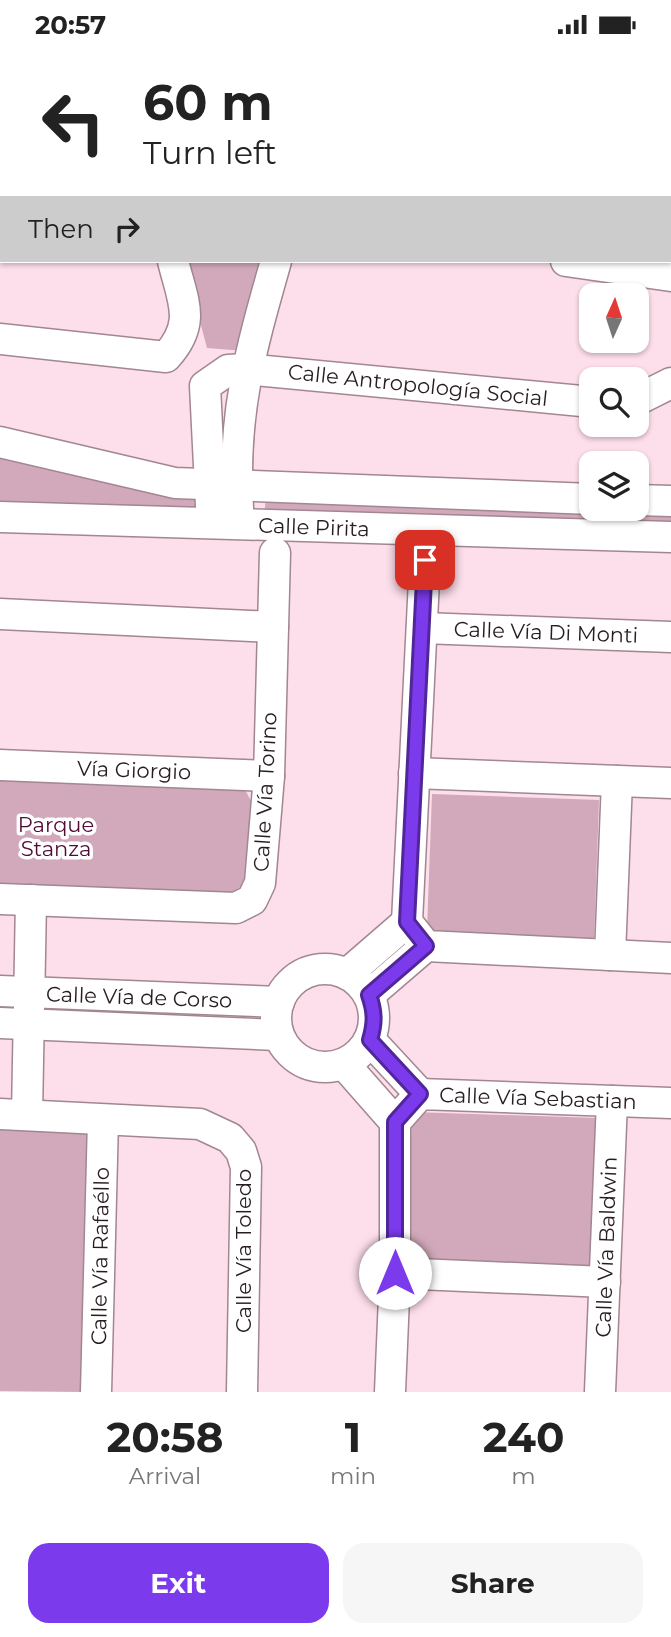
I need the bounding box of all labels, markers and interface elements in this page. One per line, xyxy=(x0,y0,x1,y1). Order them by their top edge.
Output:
text: 20:57 xyxy=(35,9,106,41)
text: 60 m xyxy=(143,73,273,132)
icon: left xyxy=(28,77,119,168)
text: Turn left xyxy=(143,133,277,172)
icon: right xyxy=(108,210,146,248)
text: Then xyxy=(28,213,94,245)
north arrow xyxy=(579,283,649,353)
map controls xyxy=(579,283,649,521)
street label: Calle Antropología Social xyxy=(287,359,549,411)
button: search xyxy=(579,367,649,437)
button: layers xyxy=(579,451,649,521)
street label: Calle Pirita xyxy=(258,513,370,541)
pin xyxy=(395,530,455,590)
icon: arrive xyxy=(406,541,444,579)
street label: Calle Vía Di Monti xyxy=(453,616,639,648)
street label: Calle Vía Torino xyxy=(248,712,282,872)
street label: Vía Giorgio xyxy=(76,756,192,784)
park label: Parque Stanza xyxy=(18,812,94,861)
street label: Calle Vía de Corso xyxy=(46,981,232,1013)
street label: Calle Vía Sebastian xyxy=(439,1082,637,1114)
street label: Calle Vía Baldwin xyxy=(590,1156,622,1338)
street label: Calle Vía Rafaéllo xyxy=(86,1167,114,1345)
street label: Calle Vía Toledo xyxy=(231,1169,256,1333)
position arrow xyxy=(358,1236,432,1310)
text: 20:58 xyxy=(107,1411,224,1463)
text: 1 xyxy=(345,1411,361,1463)
text: 240 xyxy=(483,1411,564,1463)
text: Arrival xyxy=(129,1462,201,1490)
text: min xyxy=(330,1462,376,1490)
text: m xyxy=(511,1462,536,1490)
button: Exit xyxy=(28,1543,329,1623)
button: Share xyxy=(343,1543,643,1623)

